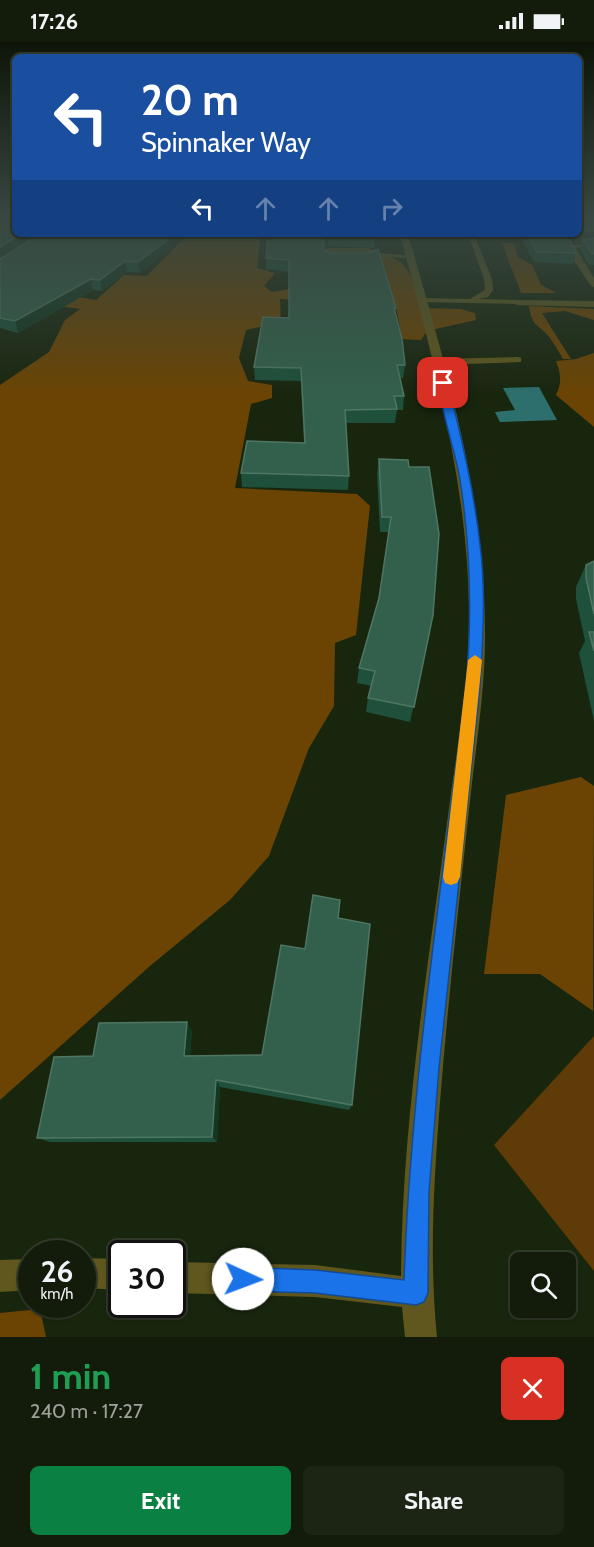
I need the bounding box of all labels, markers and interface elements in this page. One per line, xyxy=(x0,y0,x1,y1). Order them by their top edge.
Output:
text: 17:26 xyxy=(30,8,78,35)
text: 20 m xyxy=(141,74,239,126)
icon: left xyxy=(42,78,120,156)
text: Spinnaker Way xyxy=(141,126,311,159)
icon: left xyxy=(186,192,219,225)
icon: ahead xyxy=(249,192,282,225)
icon: ahead xyxy=(312,192,345,225)
icon: right xyxy=(375,192,408,225)
pin xyxy=(417,357,468,408)
icon: arrive xyxy=(426,366,459,399)
speed limit sign: 30 xyxy=(108,1240,186,1318)
position arrow xyxy=(211,1247,275,1311)
map controls xyxy=(510,1252,576,1318)
button: search xyxy=(510,1252,576,1318)
text: 26 xyxy=(41,1253,73,1290)
text: km/h xyxy=(41,1285,73,1303)
text: 1 min xyxy=(30,1354,111,1398)
button: close xyxy=(501,1357,564,1420)
text: 240 m · 17:27 xyxy=(30,1399,143,1423)
button: Exit xyxy=(30,1466,291,1535)
button: Share xyxy=(303,1466,564,1535)

